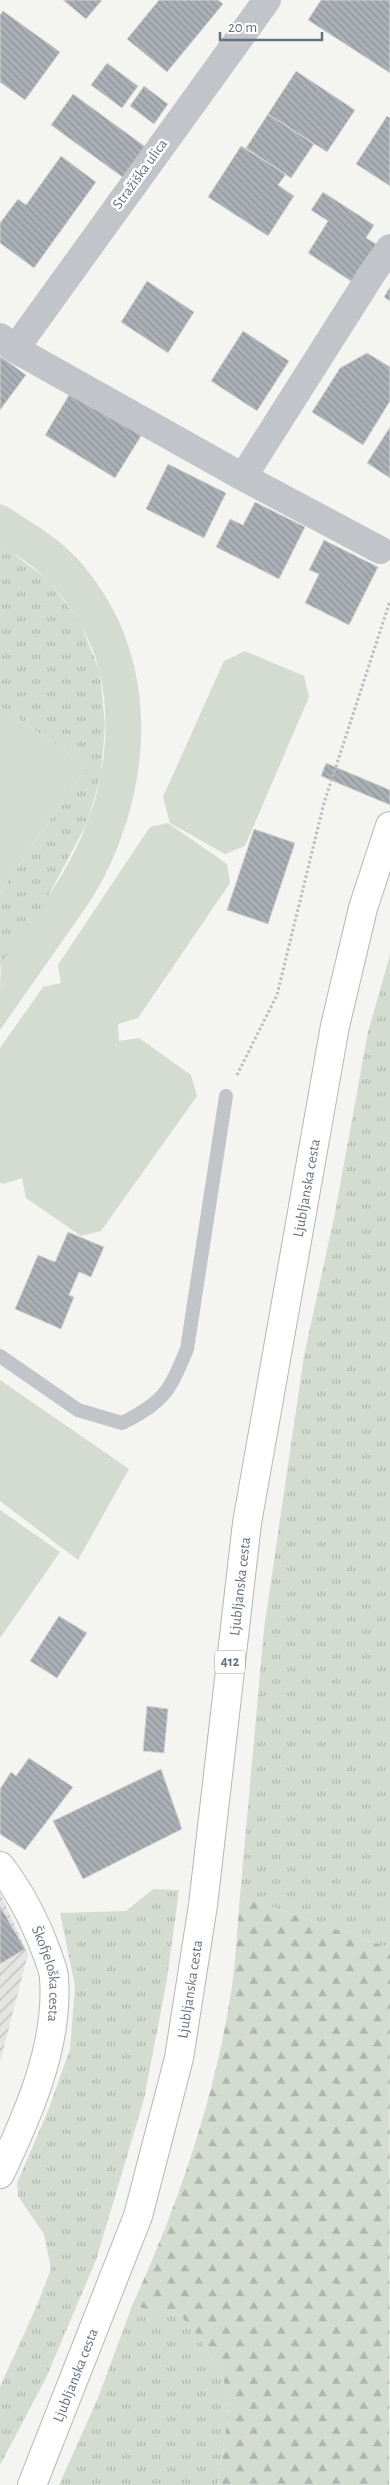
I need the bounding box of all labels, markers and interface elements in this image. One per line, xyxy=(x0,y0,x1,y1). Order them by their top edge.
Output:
scale bar xyxy=(220,10,322,42)
text: 20 m xyxy=(228,20,257,35)
street label: Stražiška ulica xyxy=(110,136,170,212)
street label: Ljubljanska cesta xyxy=(290,1138,322,1238)
street label: Ljubljanska cesta xyxy=(227,1536,253,1637)
road number: 412 xyxy=(215,1650,245,1674)
street label: Škofjeloška cesta xyxy=(29,1923,62,2023)
street label: Ljubljanska cesta xyxy=(175,1939,205,2039)
street label: Ljubljanska cesta xyxy=(50,2326,100,2424)

